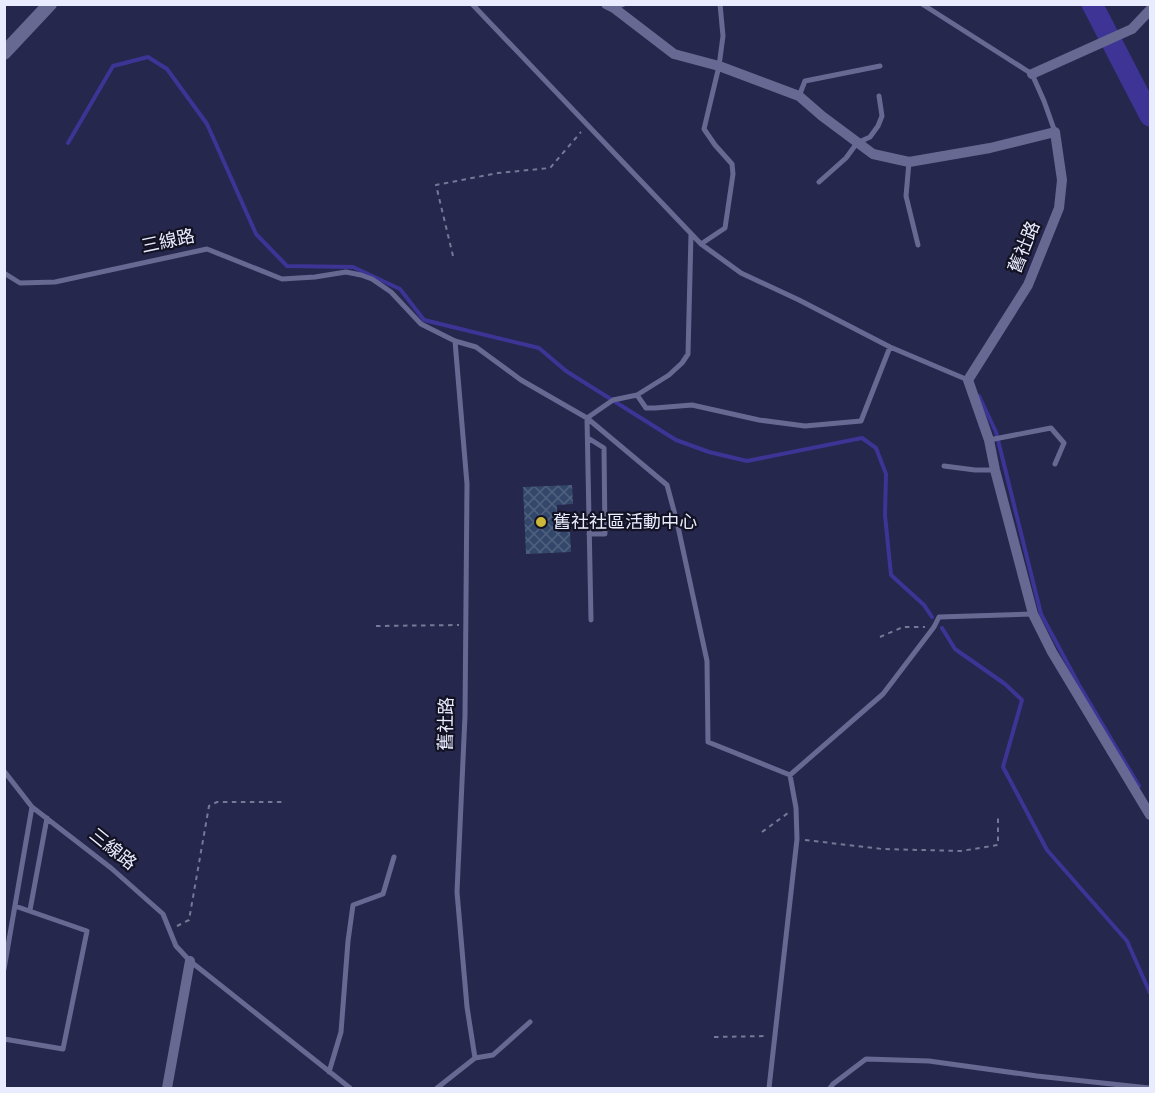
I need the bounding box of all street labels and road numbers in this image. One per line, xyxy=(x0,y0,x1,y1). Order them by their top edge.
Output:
street label: 舊社路 xyxy=(1004,218,1042,275)
street label: 三線路 xyxy=(139,225,196,255)
street label: 舊社路 xyxy=(435,697,455,751)
street label: 三線路 xyxy=(86,823,141,873)

